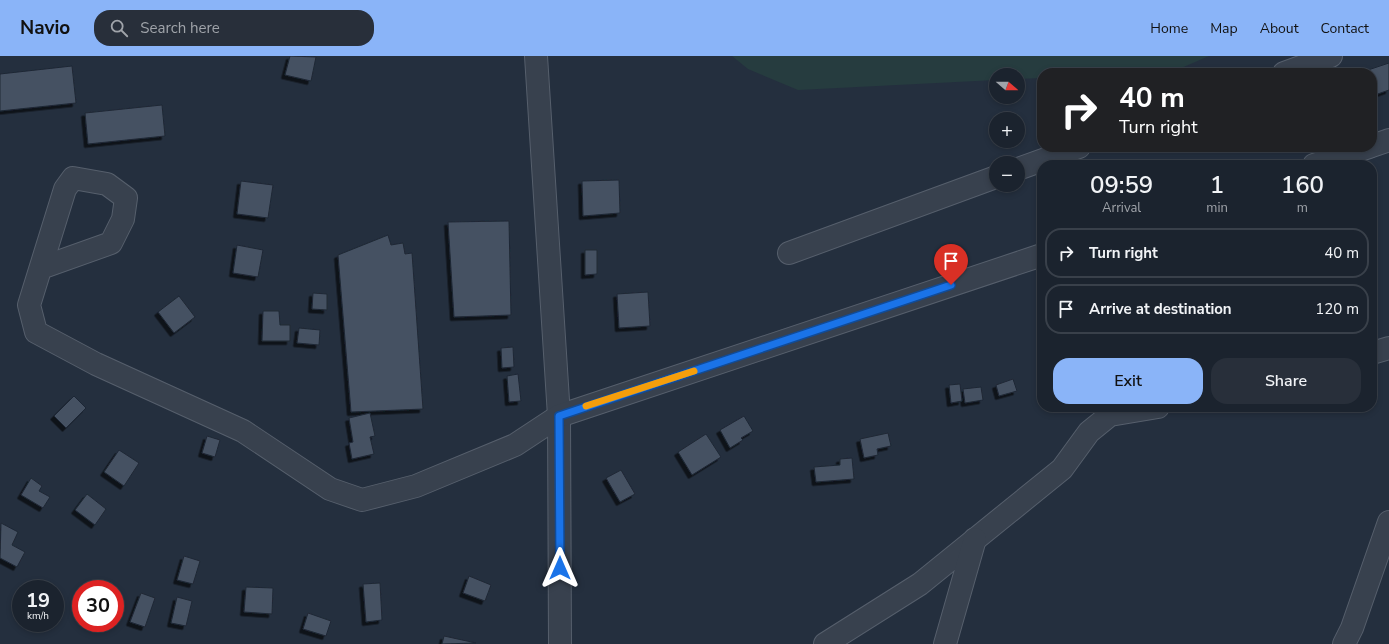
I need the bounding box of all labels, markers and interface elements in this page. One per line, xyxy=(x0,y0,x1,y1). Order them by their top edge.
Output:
search box xyxy=(94,10,374,46)
text: Navio xyxy=(20,15,70,41)
icon: search xyxy=(108,17,130,39)
text: Search here xyxy=(140,18,220,38)
text: Home xyxy=(1150,19,1188,38)
text: Map xyxy=(1210,19,1238,38)
text: About xyxy=(1260,19,1299,38)
text: Contact xyxy=(1321,19,1369,38)
north arrow xyxy=(989,68,1025,104)
map controls xyxy=(989,68,1025,192)
text: 40 m xyxy=(1119,79,1185,117)
icon: right xyxy=(1053,84,1105,136)
button: + xyxy=(989,112,1025,148)
text: Turn right xyxy=(1119,115,1198,139)
button: − xyxy=(989,156,1025,192)
text: 09:59 xyxy=(1090,169,1153,201)
text: 1 xyxy=(1210,169,1224,201)
text: 160 xyxy=(1281,169,1324,201)
text: Arrival xyxy=(1102,199,1141,217)
text: min xyxy=(1206,199,1228,217)
text: m xyxy=(1297,199,1308,217)
icon: right xyxy=(1055,242,1077,264)
text: Turn right xyxy=(1089,243,1158,263)
text: 40 m xyxy=(1324,243,1359,263)
pin xyxy=(934,244,968,285)
icon: arrive xyxy=(940,250,962,272)
icon: arrive xyxy=(1055,298,1077,320)
text: Arrive at destination xyxy=(1089,299,1232,319)
text: 120 m xyxy=(1315,299,1359,319)
button: Exit xyxy=(1053,358,1203,404)
button: Share xyxy=(1211,358,1361,404)
position arrow xyxy=(539,547,581,589)
speed limit sign: 30 xyxy=(72,580,124,632)
text: 19 xyxy=(26,587,50,614)
text: km/h xyxy=(27,609,49,623)

